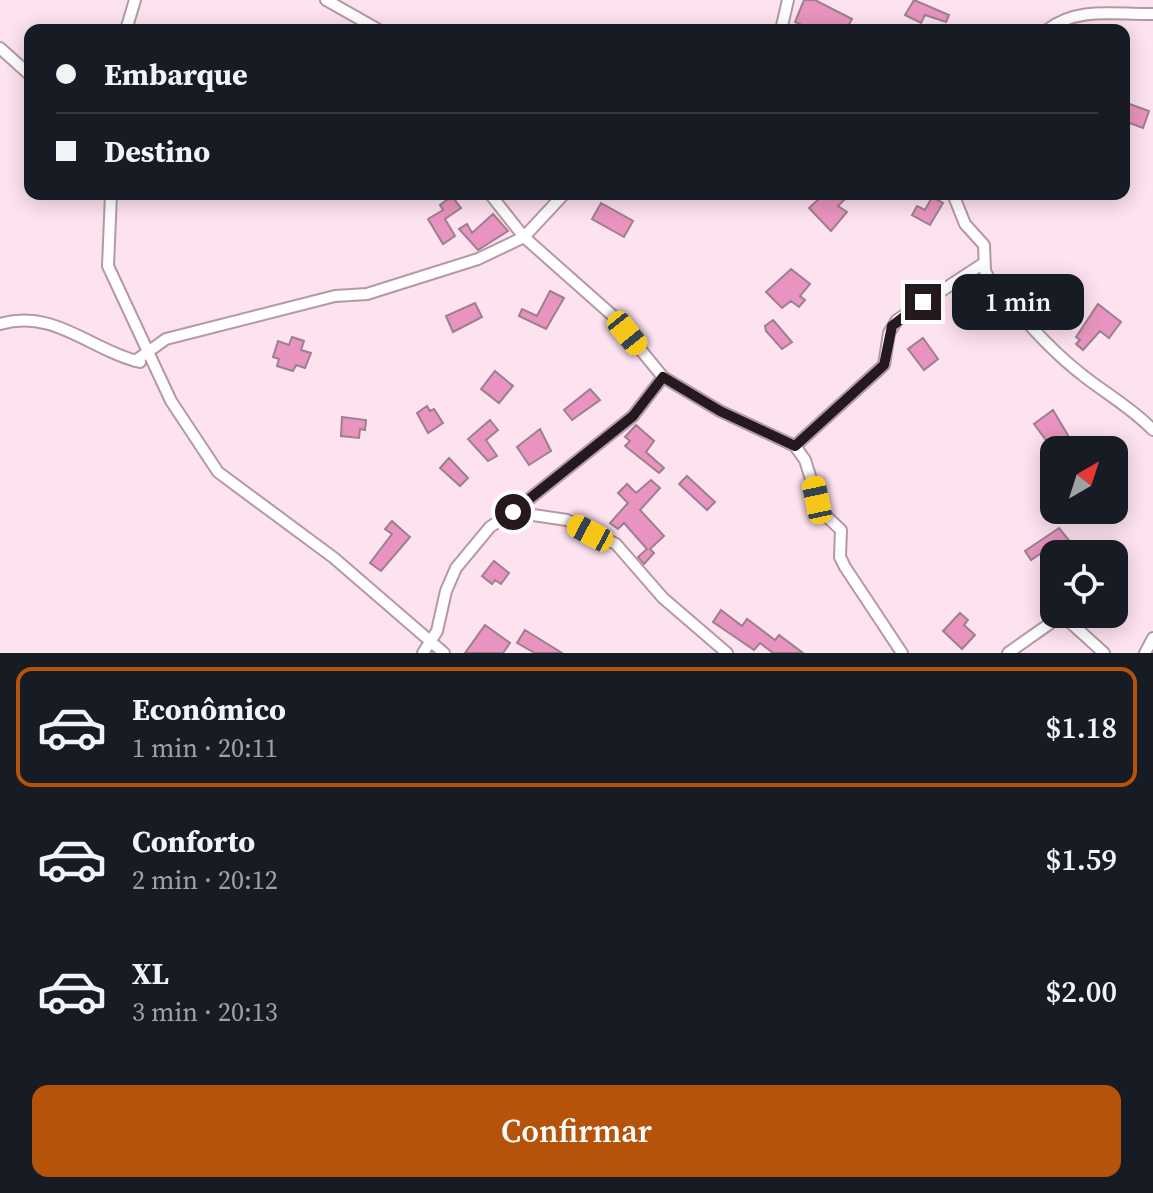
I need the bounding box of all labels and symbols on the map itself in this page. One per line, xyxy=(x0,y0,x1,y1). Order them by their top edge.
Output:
callout: 1 min xyxy=(951,274,1083,330)
route end xyxy=(905,284,941,320)
car xyxy=(603,307,651,359)
north arrow xyxy=(1040,436,1128,524)
car xyxy=(800,474,834,526)
route start xyxy=(495,494,531,530)
car xyxy=(563,511,617,555)

